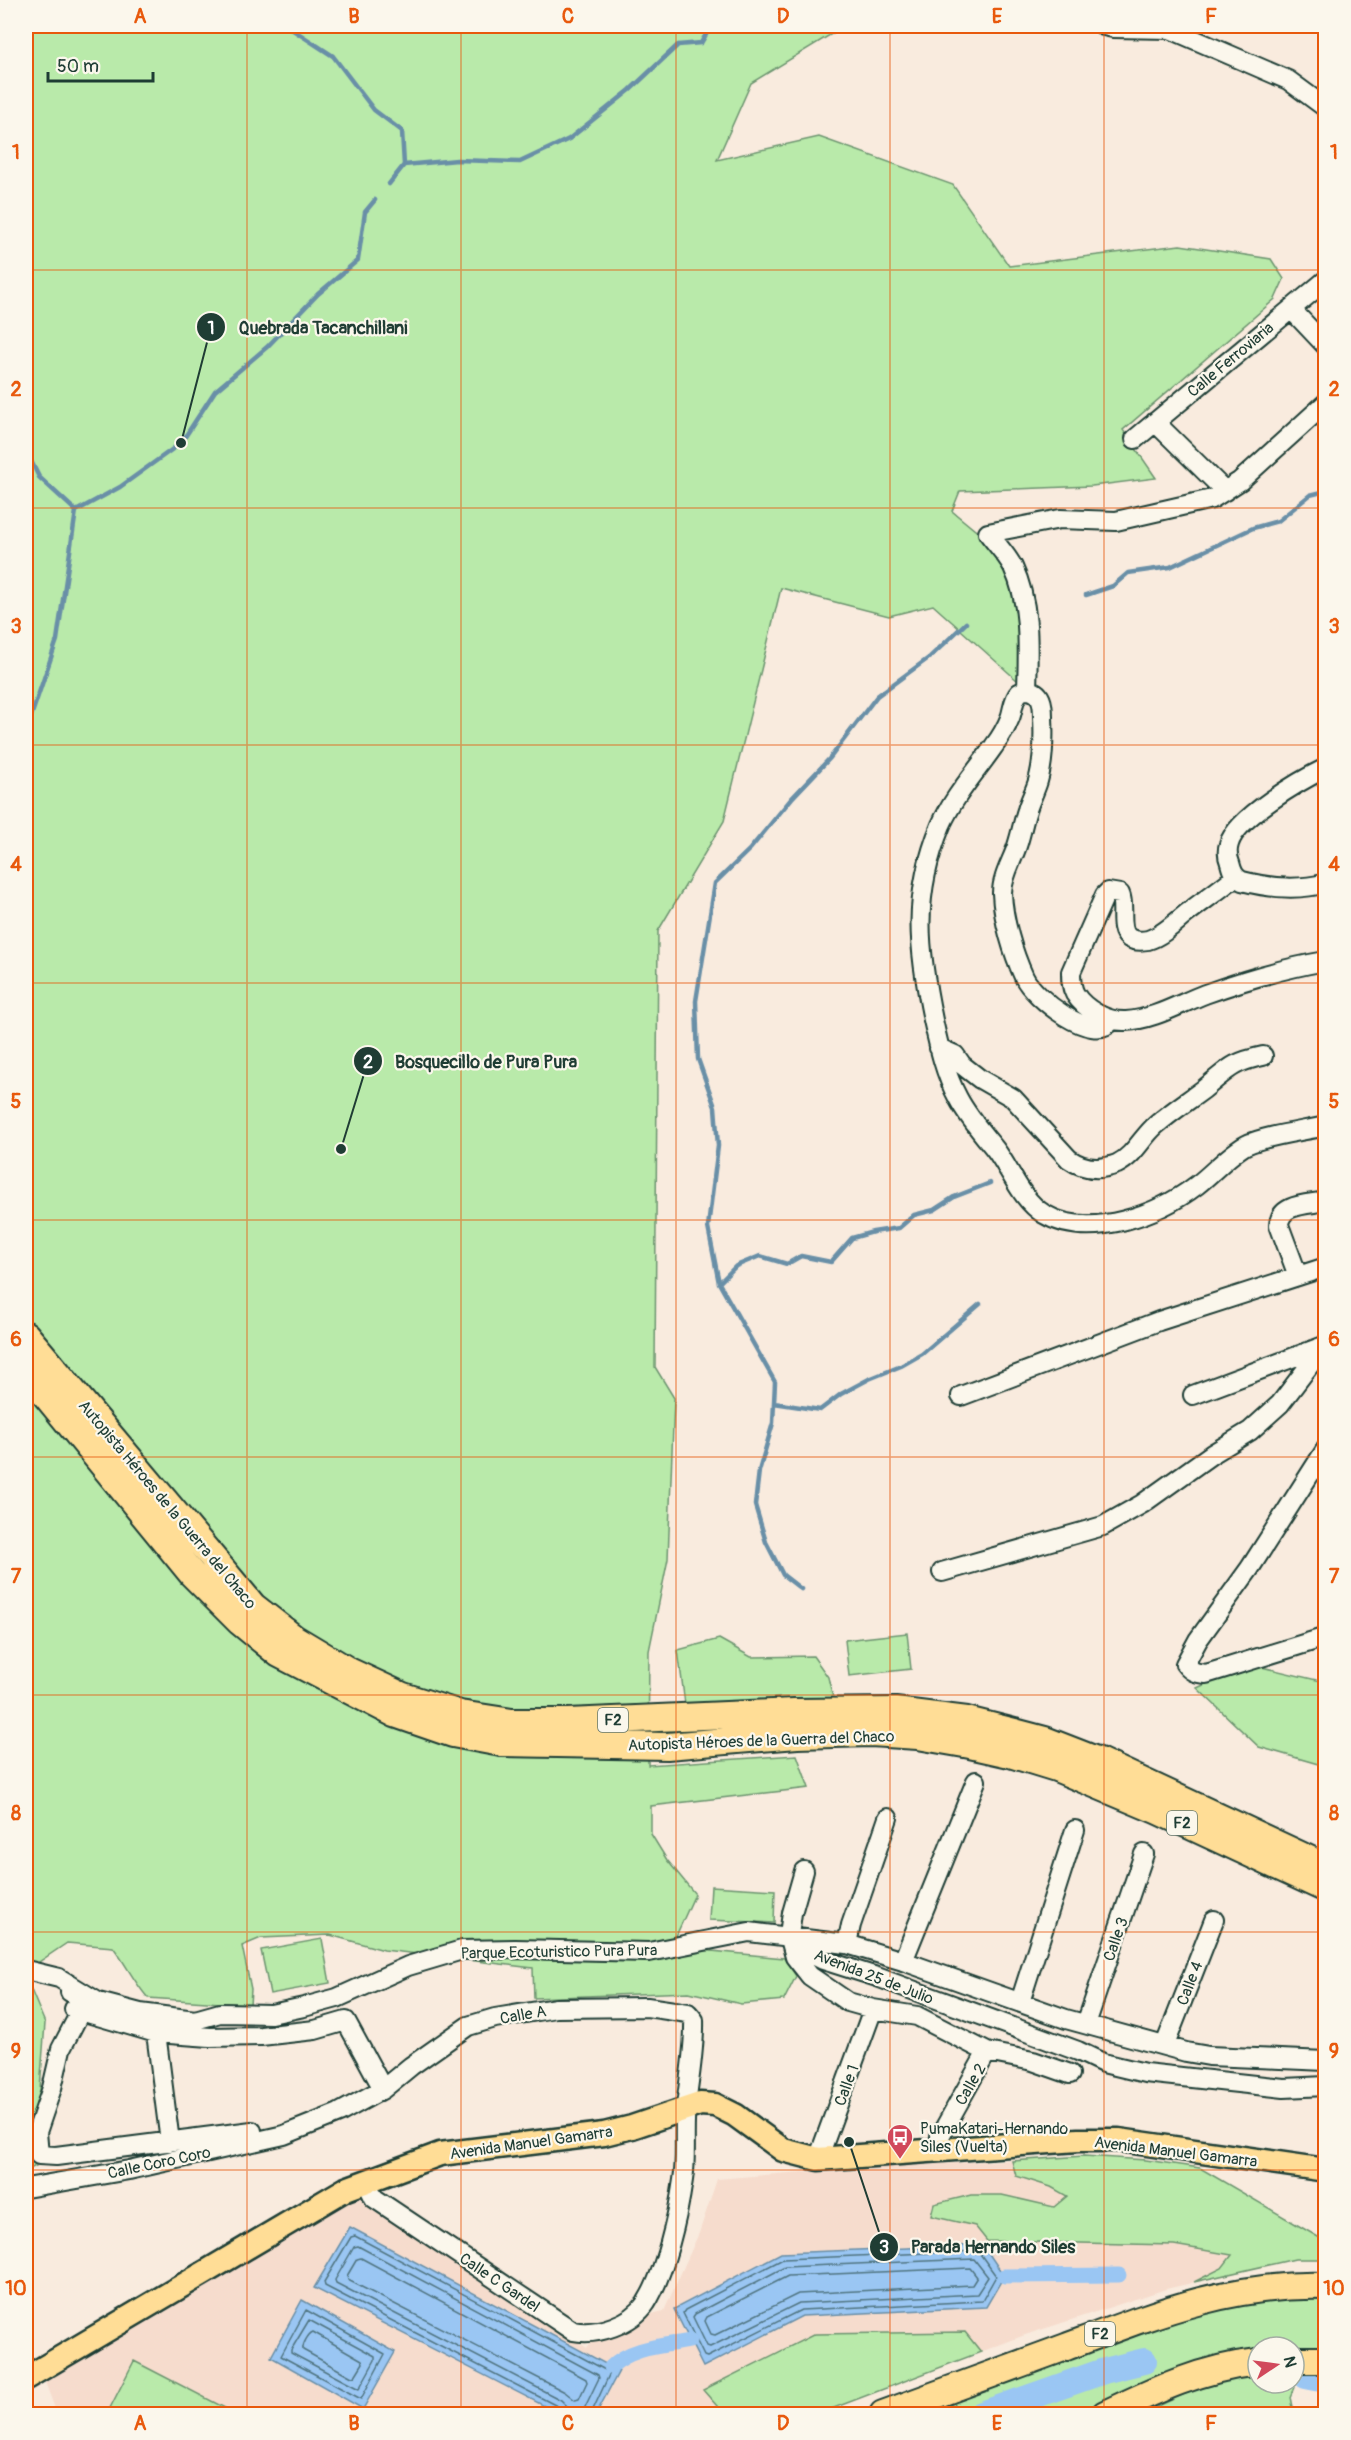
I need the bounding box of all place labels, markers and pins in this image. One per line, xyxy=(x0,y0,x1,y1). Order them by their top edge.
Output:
callout: Quebrada Tacanchillani xyxy=(196,309,419,345)
callout: Bosquecillo de Pura Pura xyxy=(353,1043,589,1079)
place label: PumaKatari-Hernando Siles (Vuelta) xyxy=(920,2119,1069,2157)
bus stop icon: PumaKatari-Hernando Siles (Vuelta) xyxy=(885,2122,915,2160)
callout: Parada Hernando Siles xyxy=(869,2229,1087,2265)

